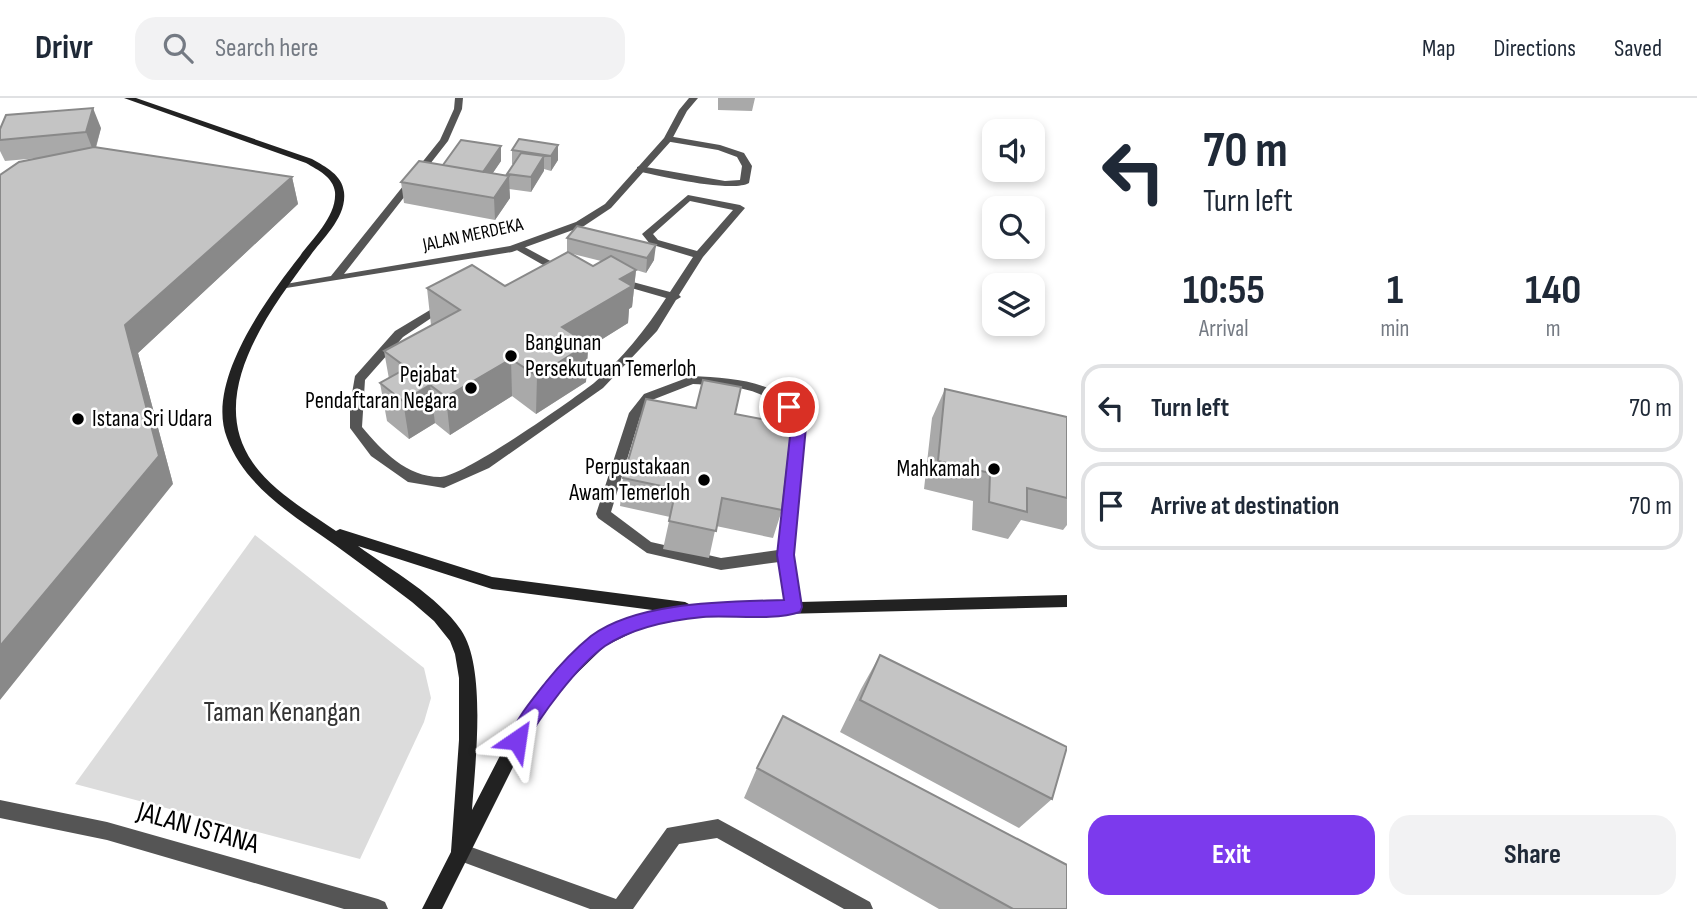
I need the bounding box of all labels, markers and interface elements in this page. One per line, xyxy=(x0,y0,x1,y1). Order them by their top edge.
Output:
search box xyxy=(135,17,625,80)
text: Drivr xyxy=(35,28,93,68)
icon: search xyxy=(159,29,197,67)
text: Search here xyxy=(215,33,318,64)
text: Map xyxy=(1422,34,1455,63)
text: Directions xyxy=(1493,34,1576,63)
text: Saved xyxy=(1614,34,1662,63)
map controls xyxy=(982,119,1045,336)
button: sound xyxy=(982,119,1045,182)
text: 70 m xyxy=(1203,122,1288,181)
icon: left xyxy=(1088,126,1179,217)
text: Turn left xyxy=(1203,182,1293,221)
button: search xyxy=(982,196,1045,259)
street label: JALAN MERDEKA xyxy=(420,213,526,257)
text: 10:55 xyxy=(1183,265,1265,316)
text: 1 xyxy=(1387,265,1403,316)
text: 140 xyxy=(1525,265,1581,316)
button: layers xyxy=(982,273,1045,336)
text: Arrival xyxy=(1199,315,1248,343)
text: min xyxy=(1380,315,1409,343)
text: m xyxy=(1546,315,1561,343)
place label: Bangunan Persekutuan Temerloh xyxy=(525,329,696,383)
marker: Bangunan Persekutuan Temerloh xyxy=(503,348,519,364)
place label: Pejabat Pendaftaran Negara xyxy=(305,361,457,415)
pin xyxy=(759,377,819,437)
marker: Pejabat Pendaftaran Negara xyxy=(463,380,479,396)
icon: arrive xyxy=(770,388,808,426)
icon: left xyxy=(1092,389,1130,427)
text: Turn left xyxy=(1151,393,1229,424)
text: 70 m xyxy=(1629,393,1672,424)
place label: Istana Sri Udara xyxy=(92,405,212,433)
marker: Istana Sri Udara xyxy=(70,411,86,427)
place label: Perpustakaan Awam Temerloh xyxy=(568,453,690,507)
place label: Mahkamah xyxy=(897,455,980,483)
marker: Mahkamah xyxy=(986,461,1002,477)
marker: Perpustakaan Awam Temerloh xyxy=(696,472,712,488)
icon: arrive xyxy=(1092,487,1130,525)
text: Arrive at destination xyxy=(1151,491,1339,522)
text: 70 m xyxy=(1629,491,1672,522)
park label: Taman Kenangan xyxy=(203,696,361,729)
position arrow xyxy=(480,703,554,777)
street label: JALAN ISTANA xyxy=(132,795,264,861)
button: Exit xyxy=(1088,815,1375,895)
button: Share xyxy=(1389,815,1676,895)

